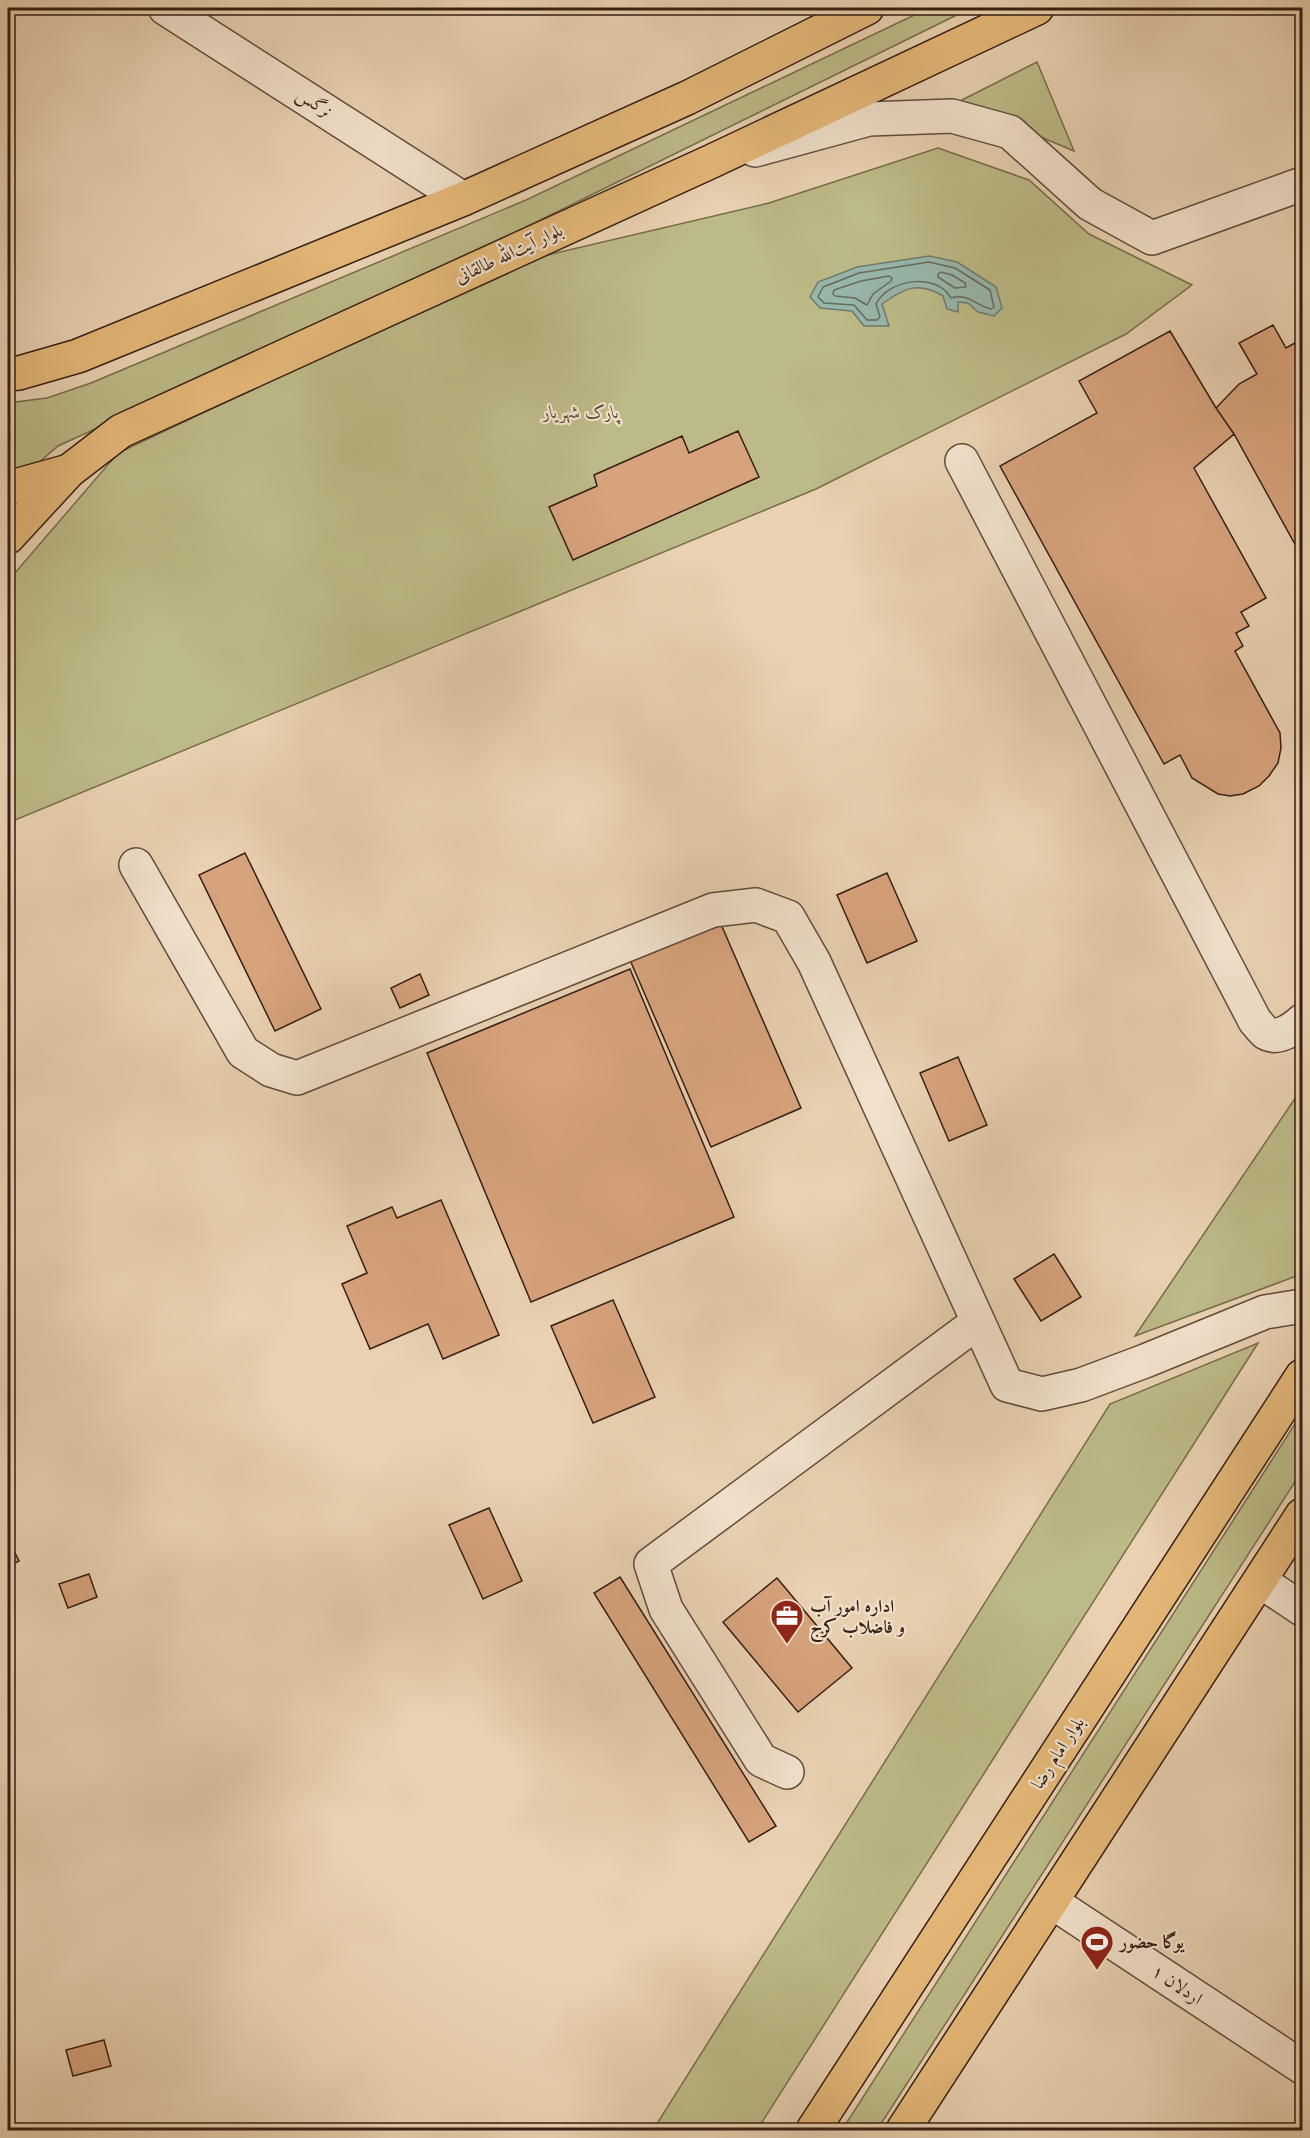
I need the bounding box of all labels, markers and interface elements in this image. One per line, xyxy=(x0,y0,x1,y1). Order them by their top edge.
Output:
street label: نرگس xyxy=(291,82,337,124)
street label: بلوار آیت‌الله طالقانی xyxy=(450,216,567,290)
park label: پارک شهریار xyxy=(542,400,621,425)
place label: اداره امور آب و فاضلاب کرج xyxy=(810,1594,905,1643)
office icon: اداره امور آب و فاضلاب کرج xyxy=(769,1598,805,1645)
street label: بلوار امام رضا xyxy=(1025,1712,1093,1796)
sports icon: یوگا حضور xyxy=(1079,1924,1115,1971)
place label: یوگا حضور xyxy=(1118,1930,1186,1955)
street label: اردلان ۱ xyxy=(1147,1959,1207,2011)

